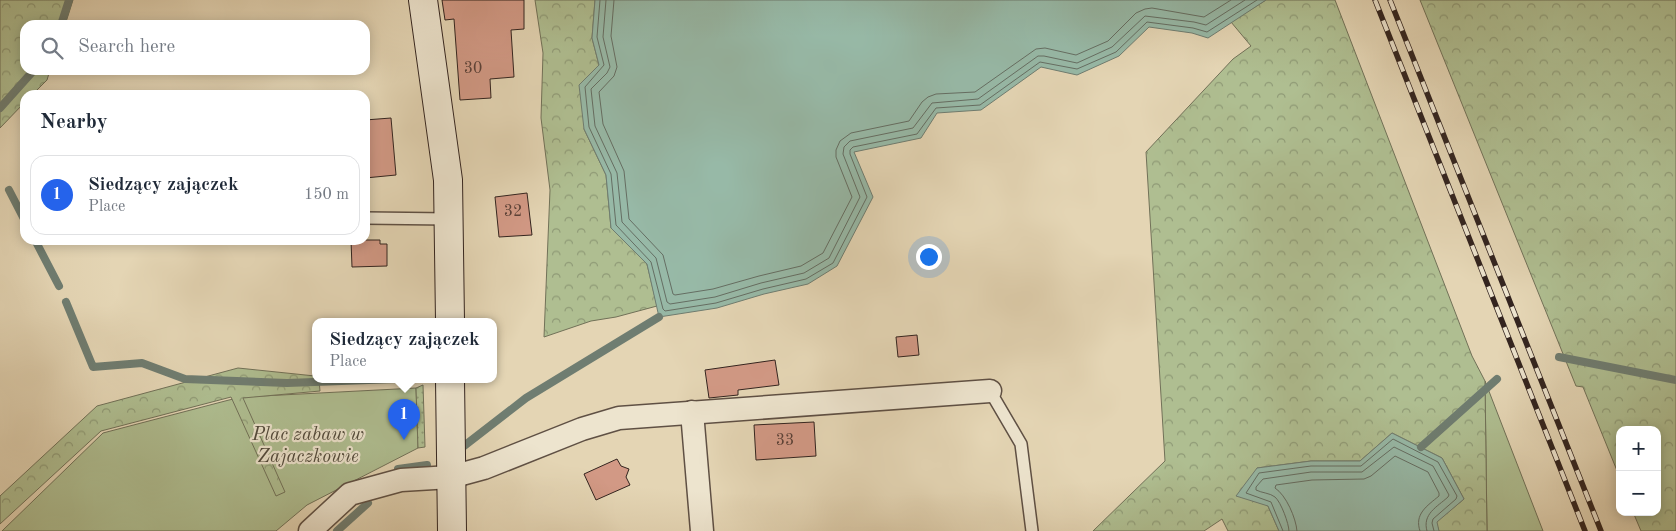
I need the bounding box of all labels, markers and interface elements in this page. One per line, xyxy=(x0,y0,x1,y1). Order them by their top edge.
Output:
search box xyxy=(20,20,370,75)
icon: search xyxy=(38,34,66,62)
text: Search here xyxy=(78,38,175,57)
house number: 30 xyxy=(464,61,482,77)
text: Nearby xyxy=(40,112,108,133)
text: Siedzący zajączek xyxy=(88,176,239,195)
text: 1 xyxy=(52,187,62,203)
text: 150 m xyxy=(304,187,349,203)
text: Place xyxy=(88,199,125,215)
house number: 32 xyxy=(504,204,522,220)
your location xyxy=(916,244,942,270)
popup xyxy=(312,318,497,383)
text: Siedzący zajączek xyxy=(329,331,480,350)
text: Place xyxy=(329,354,367,370)
pin: 1 xyxy=(388,399,420,440)
park label: Plac zabaw w Zajaczkowie xyxy=(251,426,364,467)
map controls xyxy=(1616,426,1661,516)
button: + xyxy=(1616,426,1661,471)
house number: 33 xyxy=(776,433,794,449)
button: − xyxy=(1616,471,1661,516)

